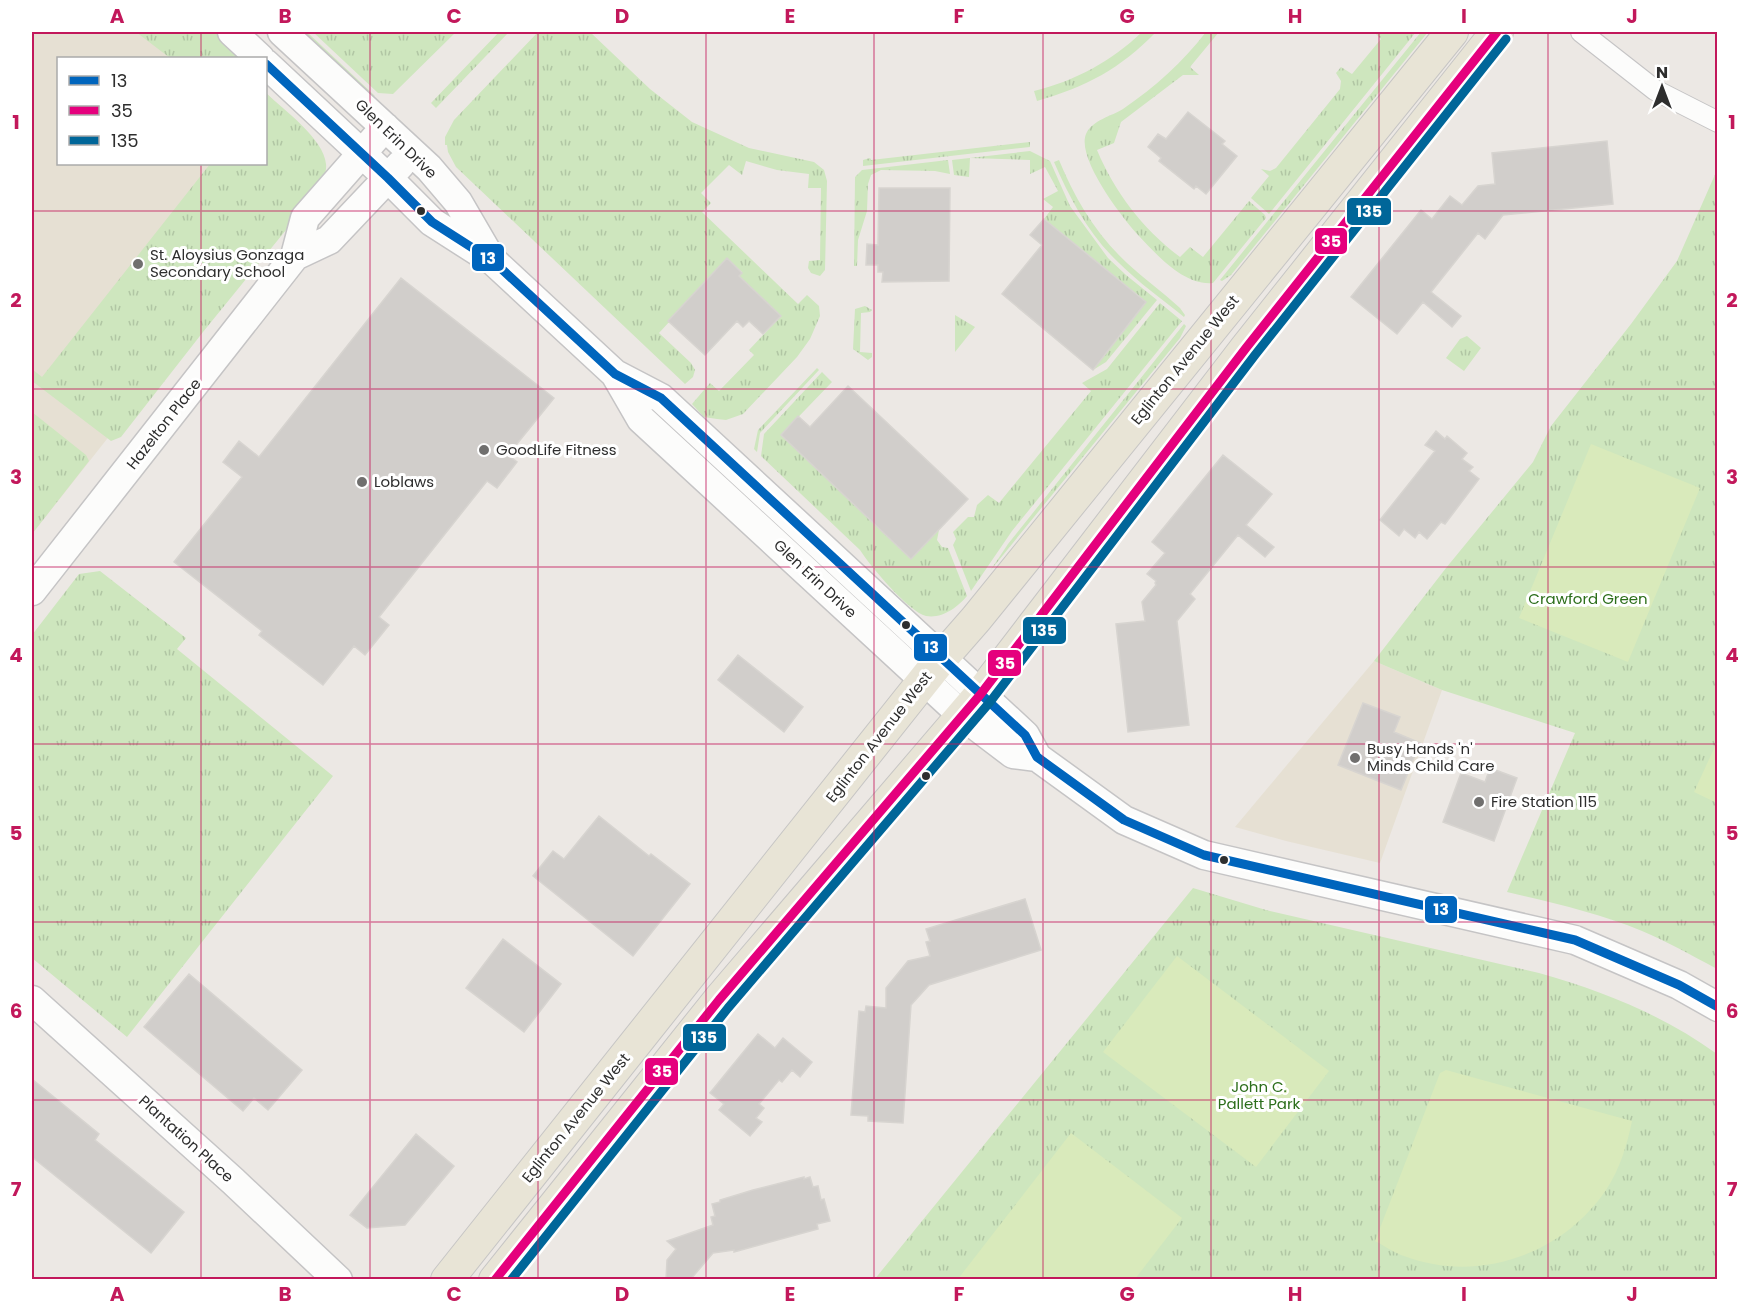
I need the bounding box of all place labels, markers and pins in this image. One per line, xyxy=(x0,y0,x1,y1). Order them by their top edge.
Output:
unlabelled marker xyxy=(415,205,427,217)
place label: St. Aloysius Gonzaga Secondary School xyxy=(150,244,304,282)
marker: St. Aloysius Gonzaga Secondary School xyxy=(131,257,145,271)
place label: GoodLife Fitness xyxy=(496,439,617,460)
marker: GoodLife Fitness xyxy=(477,443,491,457)
place label: Loblaws xyxy=(374,471,434,492)
marker: Loblaws xyxy=(355,475,369,489)
unlabelled marker xyxy=(900,619,912,631)
place label: Busy Hands 'n' Minds Child Care xyxy=(1367,738,1495,776)
marker: Busy Hands 'n' Minds Child Care xyxy=(1348,751,1362,765)
unlabelled marker xyxy=(920,770,932,782)
place label: Fire Station 115 xyxy=(1491,791,1597,812)
marker: Fire Station 115 xyxy=(1472,795,1486,809)
unlabelled marker xyxy=(1218,854,1230,866)

